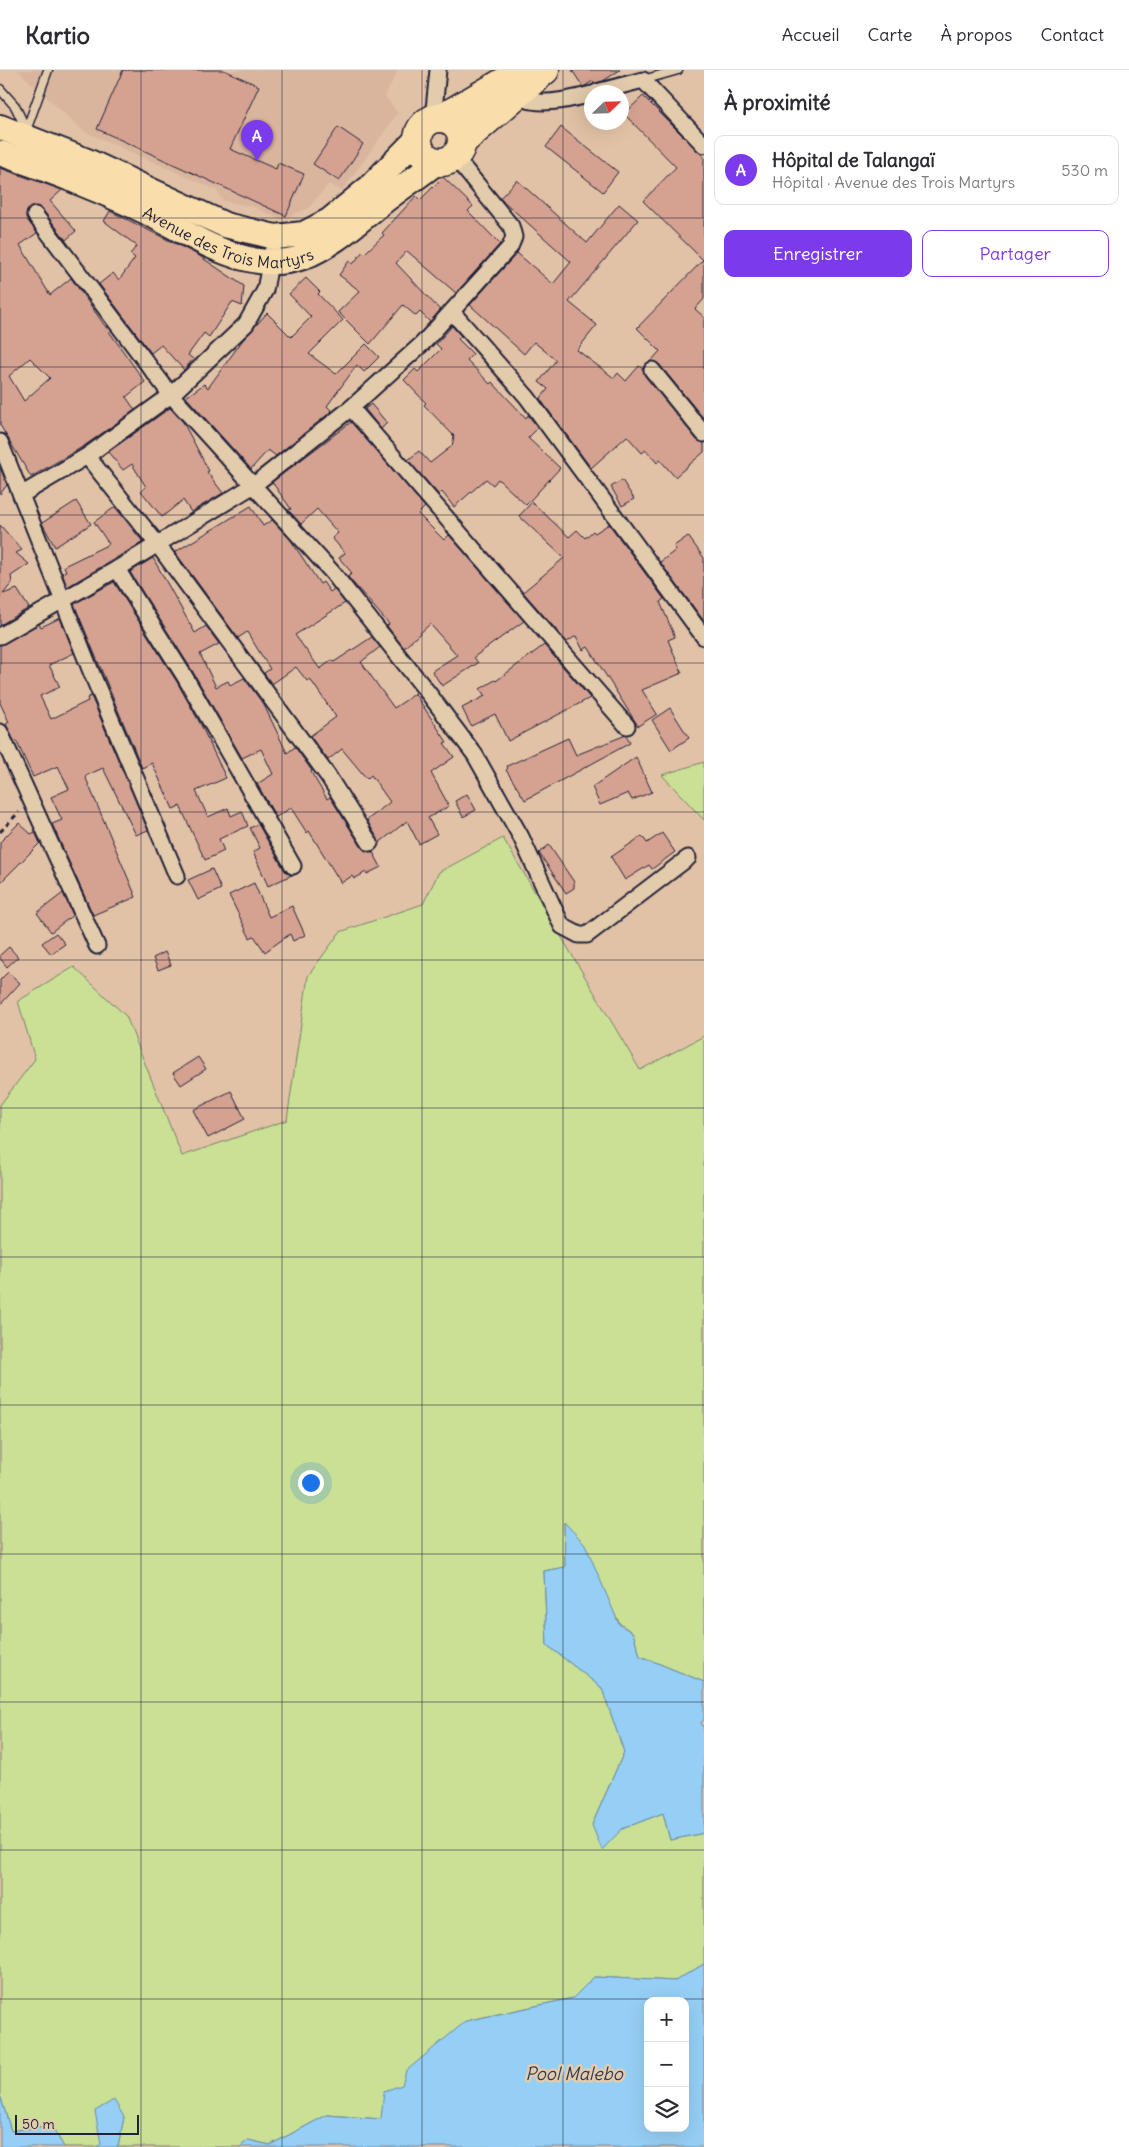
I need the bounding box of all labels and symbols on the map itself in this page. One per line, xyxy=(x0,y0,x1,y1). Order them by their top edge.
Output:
north arrow xyxy=(584,85,629,130)
pin: A xyxy=(241,120,273,161)
street label: Avenue des Trois Martyrs xyxy=(140,202,317,272)
your location xyxy=(298,1470,324,1496)
water label: Pool Malebo xyxy=(525,2062,624,2085)
scale bar xyxy=(15,2112,139,2135)

